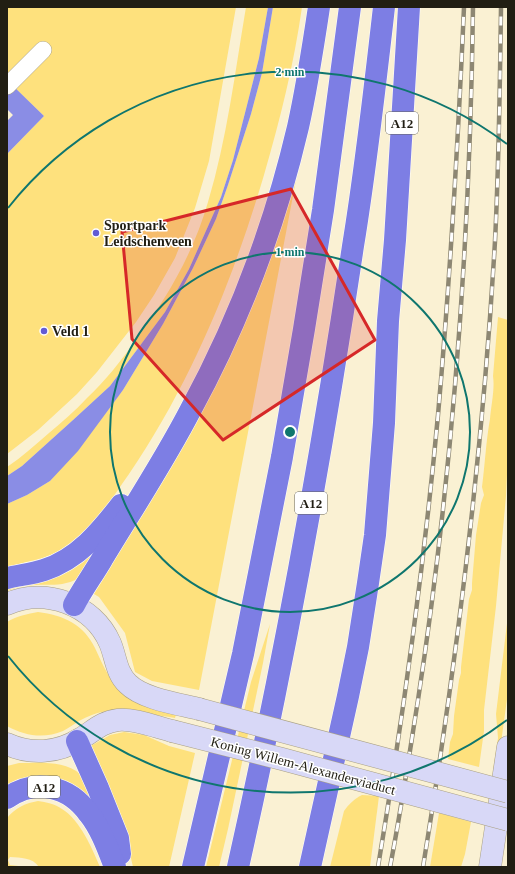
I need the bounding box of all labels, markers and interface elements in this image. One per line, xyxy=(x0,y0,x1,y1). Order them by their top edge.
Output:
text: 2 min xyxy=(275,65,305,79)
road number: A12 xyxy=(386,112,418,134)
place label: Sportpark Leidschenveen xyxy=(104,218,192,249)
marker: Sportpark Leidschenveen xyxy=(91,228,101,238)
text: 1 min xyxy=(275,245,305,259)
place label: Veld 1 xyxy=(52,324,89,339)
marker: Veld 1 xyxy=(39,326,49,336)
centre of rings xyxy=(283,425,297,439)
road number: A12 xyxy=(295,492,327,514)
street label: Koning Willem-Alexanderviaduct xyxy=(209,734,397,798)
road number: A12 xyxy=(28,776,60,798)

